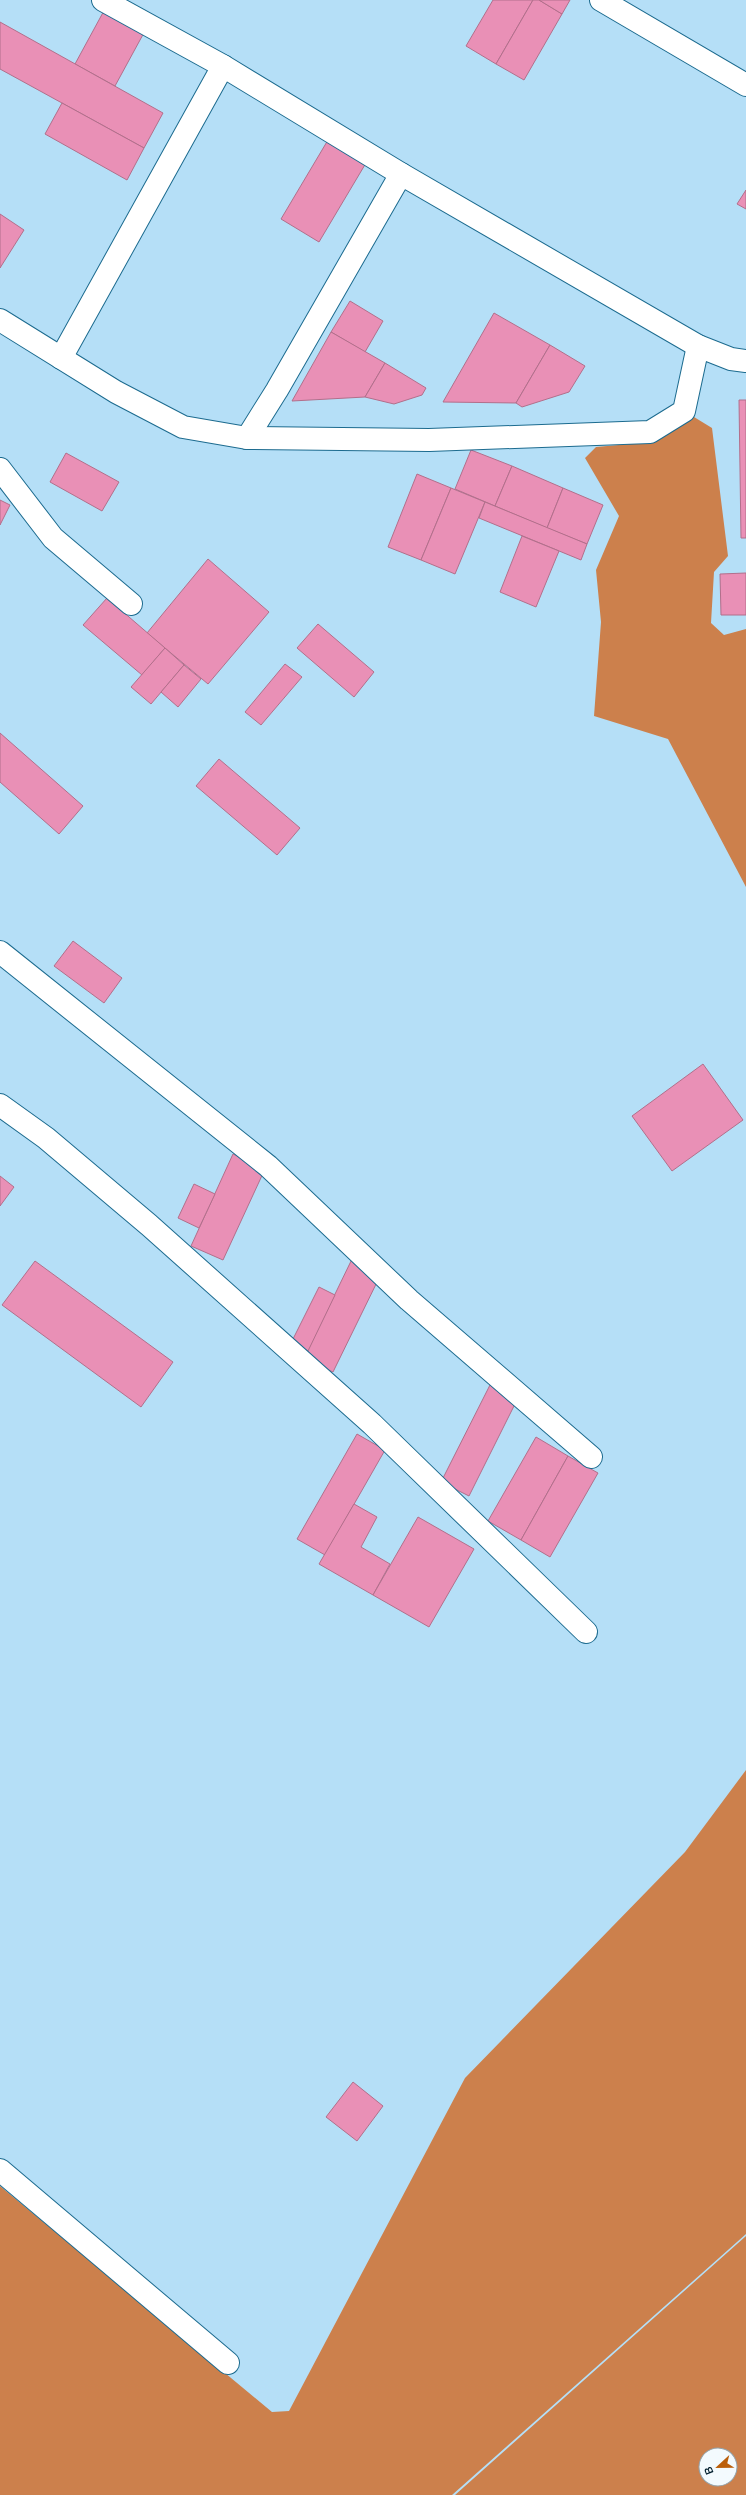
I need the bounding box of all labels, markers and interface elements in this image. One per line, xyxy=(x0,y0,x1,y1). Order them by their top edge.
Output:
north arrow xyxy=(698,2447,738,2487)
text: B xyxy=(701,2464,718,2477)

